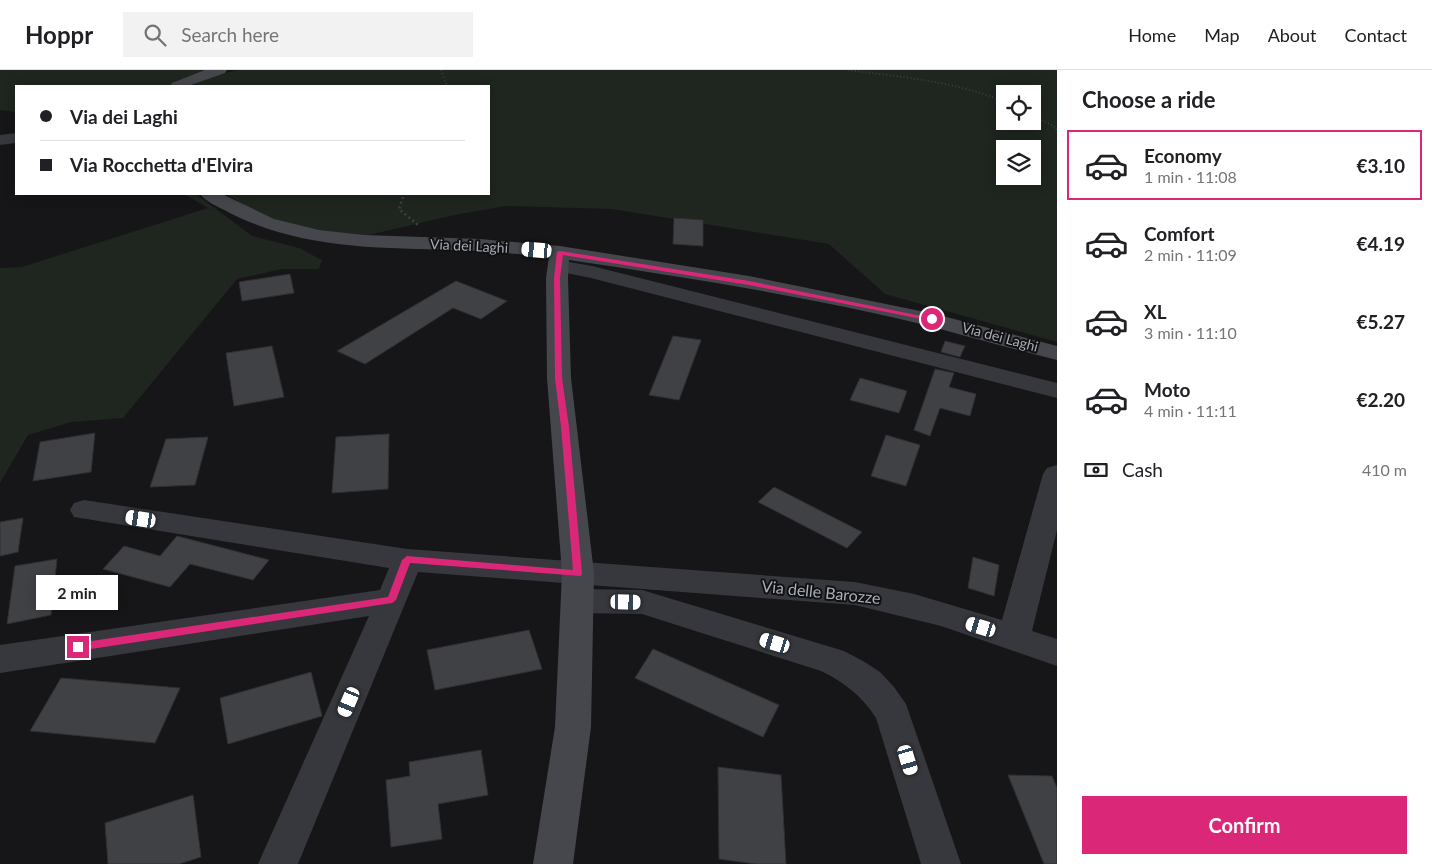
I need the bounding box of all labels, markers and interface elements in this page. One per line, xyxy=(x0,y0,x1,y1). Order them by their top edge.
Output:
search box xyxy=(123,12,473,57)
text: Hoppr xyxy=(25,20,93,49)
icon: search xyxy=(141,21,169,49)
text: Search here xyxy=(181,23,279,46)
text: Home xyxy=(1128,24,1176,46)
text: Map xyxy=(1204,24,1240,46)
text: About xyxy=(1268,24,1317,46)
text: Contact xyxy=(1345,24,1407,46)
map controls xyxy=(996,85,1041,185)
button: locate xyxy=(996,85,1041,130)
text: Choose a ride xyxy=(1082,86,1216,113)
text: Via dei Laghi xyxy=(70,105,178,128)
button: layers xyxy=(996,140,1041,185)
icon: car xyxy=(1084,143,1129,188)
text: Economy xyxy=(1144,144,1222,167)
text: Via Rocchetta d'Elvira xyxy=(70,153,253,176)
text: €3.10 xyxy=(1356,154,1405,177)
text: 1 min · 11:08 xyxy=(1144,167,1237,186)
icon: car xyxy=(1084,221,1129,266)
text: Comfort xyxy=(1144,222,1215,245)
text: €4.19 xyxy=(1356,232,1405,255)
street label: Via dei Laghi xyxy=(430,235,508,256)
car xyxy=(521,241,552,259)
text: 2 min · 11:09 xyxy=(1144,245,1237,264)
icon: car xyxy=(1084,299,1129,344)
text: XL xyxy=(1144,300,1167,323)
route start xyxy=(921,308,943,330)
text: €5.27 xyxy=(1356,310,1405,333)
street label: Via dei Laghi xyxy=(960,318,1040,355)
text: 3 min · 11:10 xyxy=(1144,323,1237,342)
icon: car xyxy=(1084,377,1129,422)
text: Moto xyxy=(1144,378,1190,401)
text: €2.20 xyxy=(1356,388,1405,411)
text: 4 min · 11:11 xyxy=(1144,401,1237,420)
icon: cash xyxy=(1082,456,1110,484)
text: Cash xyxy=(1122,458,1163,481)
text: 410 m xyxy=(1362,460,1407,479)
car xyxy=(125,509,156,529)
callout: 2 min xyxy=(37,574,119,610)
street label: Via delle Barozze xyxy=(761,576,881,607)
text: 2 min xyxy=(57,583,97,602)
car xyxy=(610,594,641,610)
car xyxy=(964,615,997,639)
car xyxy=(758,631,791,655)
route end xyxy=(67,636,89,658)
car xyxy=(336,685,361,719)
car xyxy=(896,743,919,777)
button: Confirm xyxy=(1082,796,1407,854)

